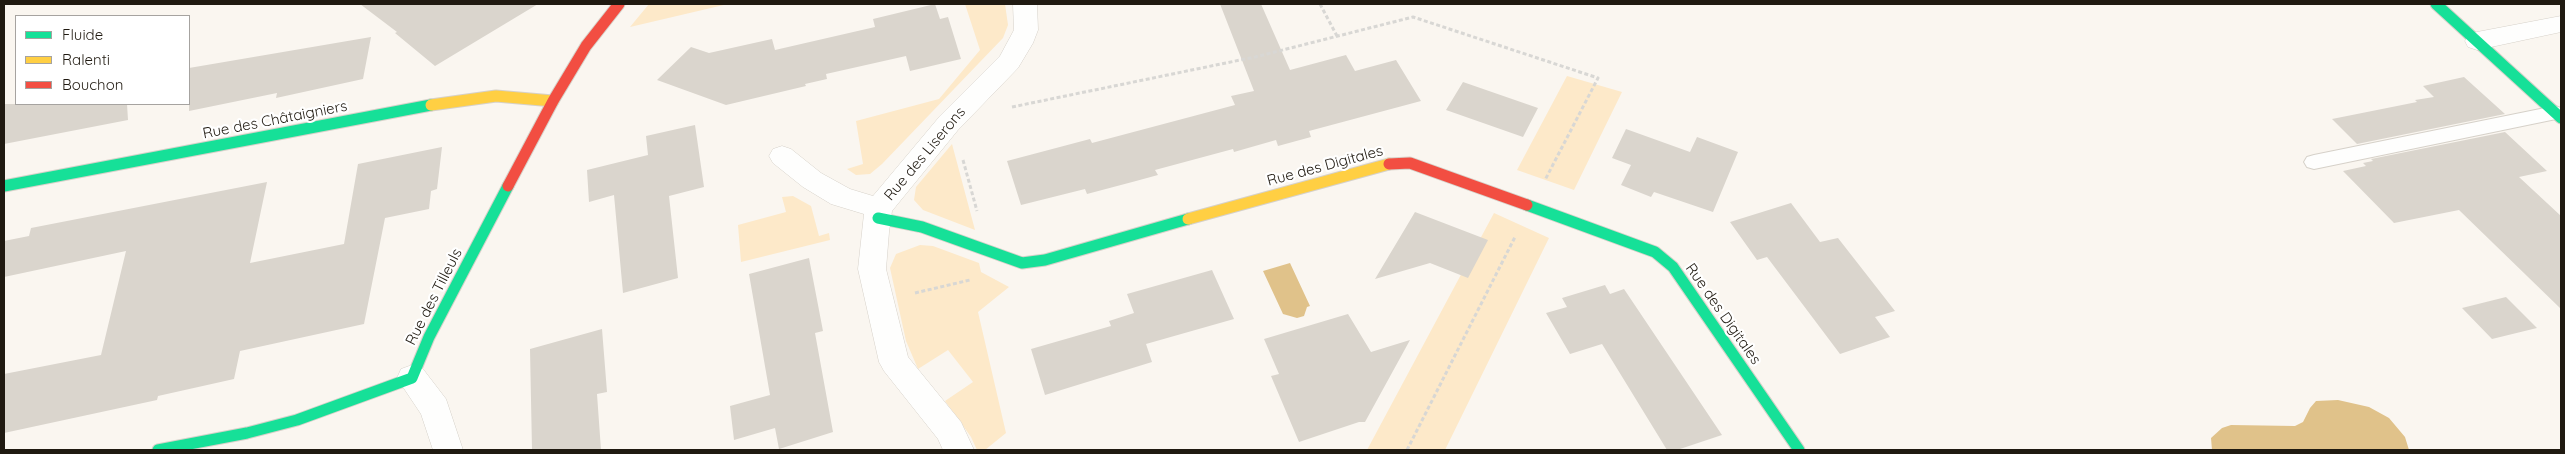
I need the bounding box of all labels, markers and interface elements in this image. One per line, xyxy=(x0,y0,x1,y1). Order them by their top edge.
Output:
legend xyxy=(15,15,190,105)
text: Fluide xyxy=(62,25,103,44)
text: Ralenti xyxy=(62,50,110,69)
text: Bouchon xyxy=(62,75,123,94)
street label: Rue des Châtaigniers xyxy=(201,97,349,143)
street label: Rue des Liserons xyxy=(881,104,969,204)
street label: Rue des Digitales xyxy=(1265,142,1385,190)
street label: Rue des Tilleuls xyxy=(402,246,466,348)
street label: Rue des Digitales xyxy=(1681,260,1765,368)

